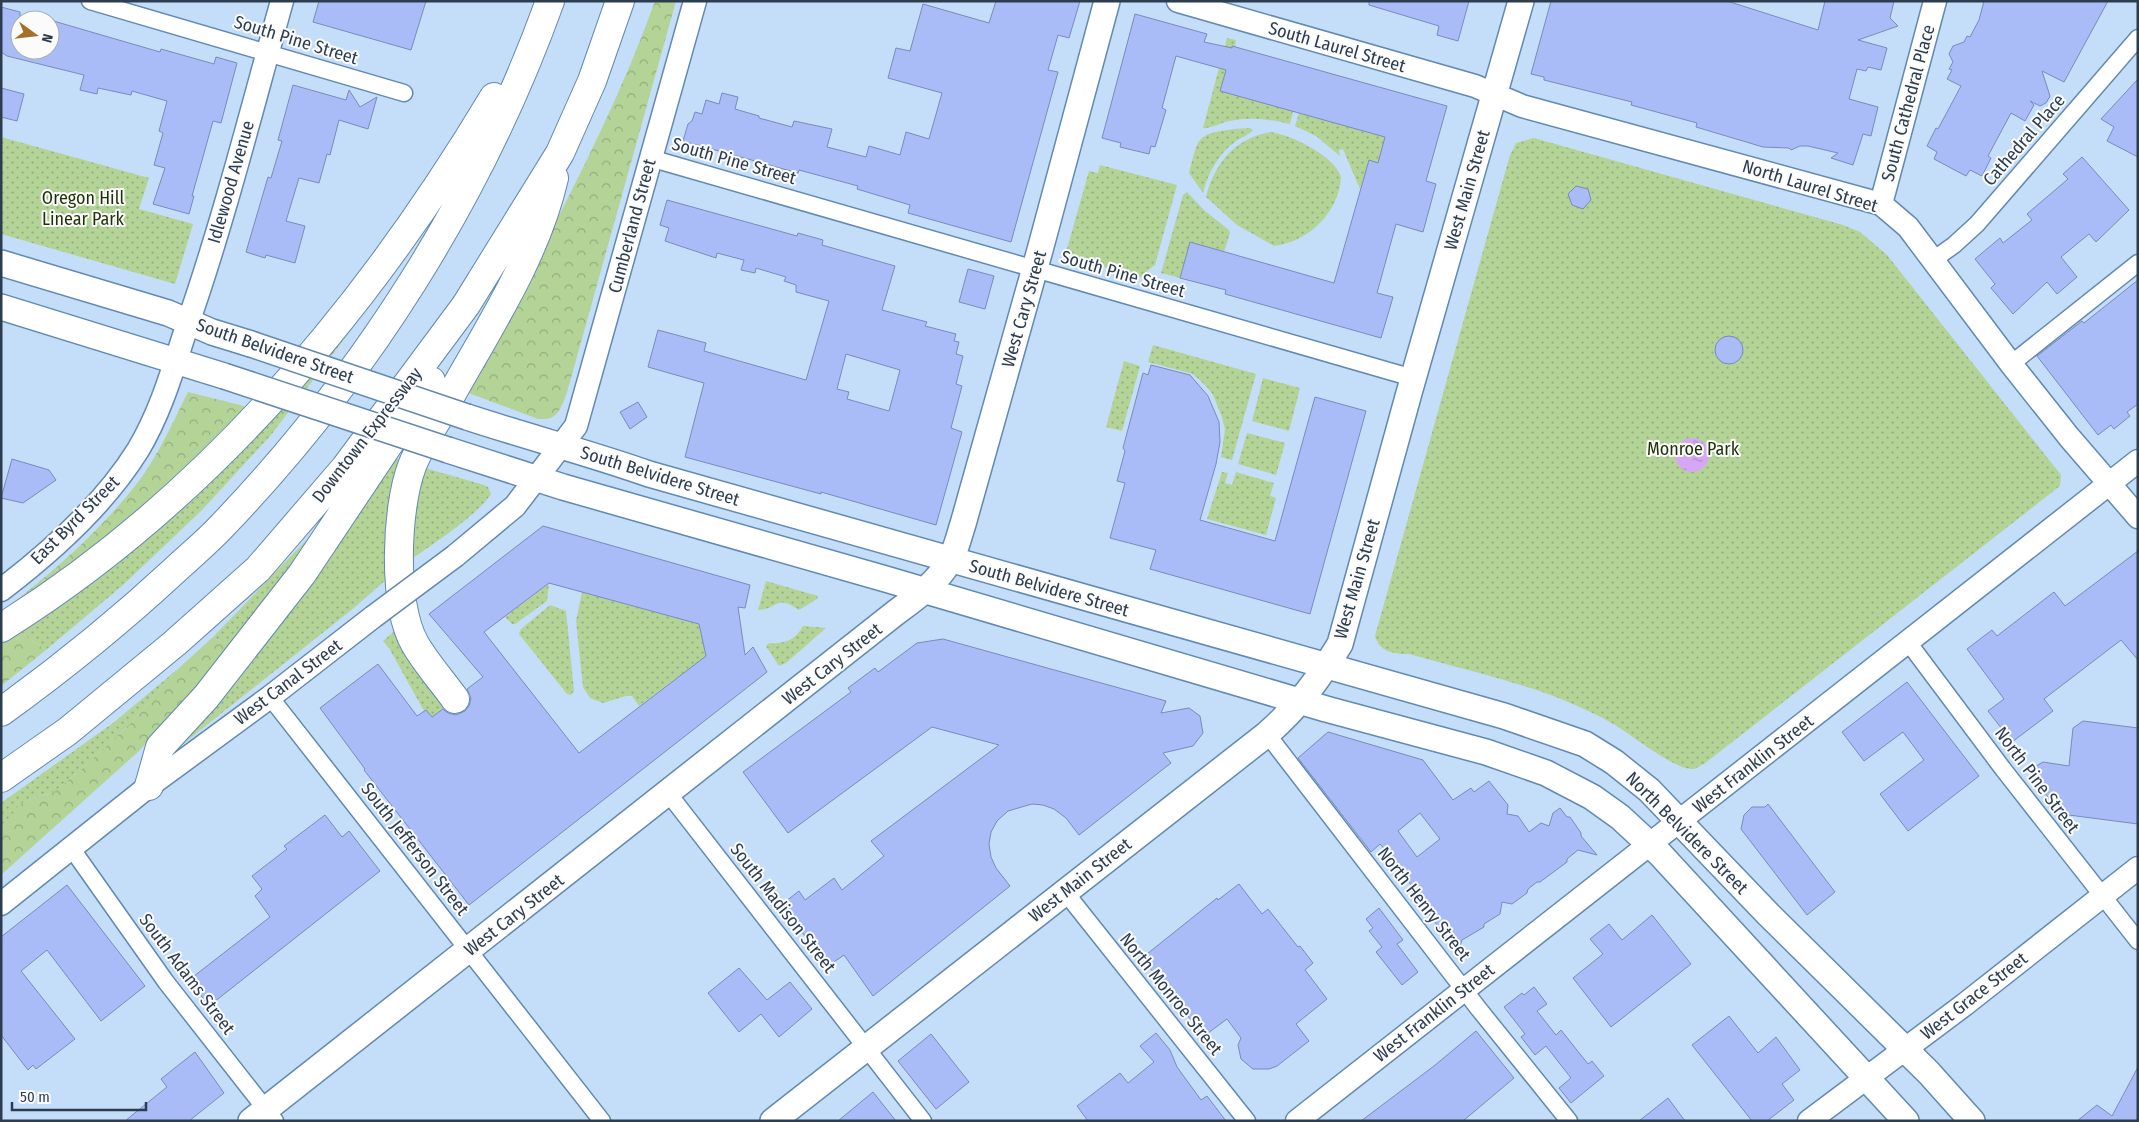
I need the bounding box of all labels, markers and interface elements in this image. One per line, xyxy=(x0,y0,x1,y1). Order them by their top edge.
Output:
north arrow xyxy=(10,10,60,60)
street label: South Pine Street xyxy=(231,11,361,69)
street label: South Laurel Street xyxy=(1266,17,1408,77)
street label: South Cathedral Place xyxy=(1876,22,1940,184)
text: N xyxy=(38,32,56,44)
street label: Cathedral Place xyxy=(1978,90,2070,190)
street label: Idlewood Avenue xyxy=(203,118,259,246)
street label: West Main Street xyxy=(1439,127,1495,253)
street label: South Pine Street xyxy=(669,133,799,189)
street label: North Laurel Street xyxy=(1740,155,1880,217)
street label: Cumberland Street xyxy=(604,156,661,295)
park label: Oregon Hill Linear Park xyxy=(42,187,125,230)
street label: South Pine Street xyxy=(1058,246,1188,302)
street label: West Cary Street xyxy=(997,248,1051,370)
street label: South Belvidere Street xyxy=(193,314,357,388)
street label: Downtown Expressway xyxy=(307,363,427,507)
park label: Monroe Park xyxy=(1647,438,1740,460)
street label: South Belvidere Street xyxy=(578,441,742,511)
street label: East Byrd Street xyxy=(26,471,124,569)
street label: West Main Street xyxy=(1329,516,1385,642)
street label: South Belvidere Street xyxy=(967,555,1131,621)
street label: West Cary Street xyxy=(778,618,886,710)
street label: West Canal Street xyxy=(230,634,346,730)
street label: West Franklin Street xyxy=(1688,710,1818,818)
street label: North Pine Street xyxy=(1990,723,2084,837)
street label: North Belvidere Street xyxy=(1621,767,1753,899)
street label: South Jefferson Street xyxy=(356,778,474,920)
street label: West Main Street xyxy=(1024,833,1136,927)
street label: South Madison Street xyxy=(726,839,840,977)
street label: North Henry Street xyxy=(1373,843,1475,965)
street label: West Cary Street xyxy=(460,869,568,961)
street label: South Adams Street xyxy=(134,909,240,1039)
street label: North Monroe Street xyxy=(1115,929,1227,1060)
street label: West Grace Street xyxy=(1916,947,2032,1045)
street label: West Franklin Street xyxy=(1369,959,1499,1067)
scale bar xyxy=(12,1080,146,1112)
text: 50 m xyxy=(20,1088,50,1106)

